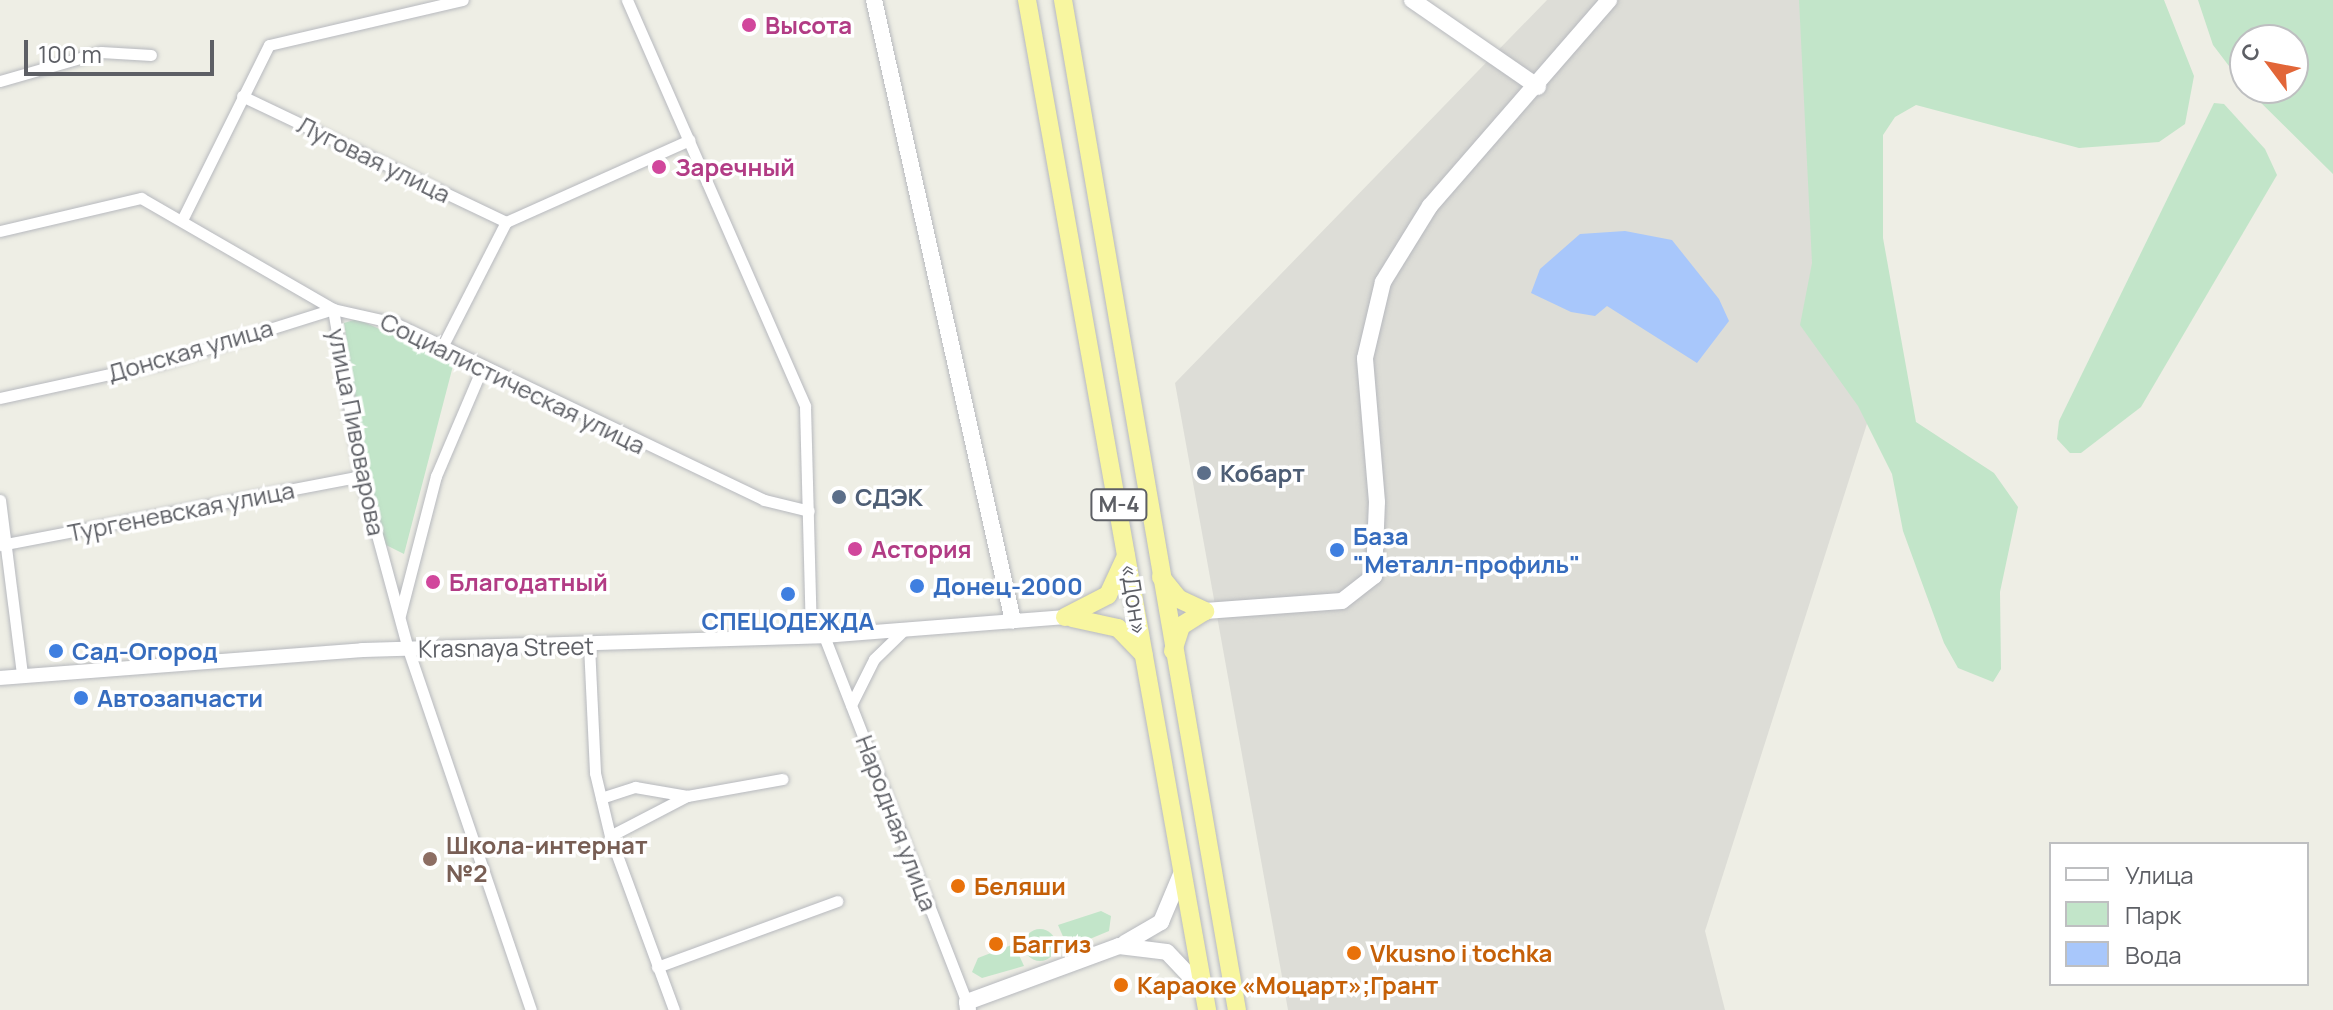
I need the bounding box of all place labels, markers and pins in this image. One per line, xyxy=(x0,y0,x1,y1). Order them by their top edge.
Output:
place label: Высота xyxy=(765,11,852,39)
marker: Высота xyxy=(740,16,758,34)
place label: Заречный xyxy=(675,153,795,181)
marker: Заречный xyxy=(650,158,668,176)
place label: Кобарт xyxy=(1220,459,1305,487)
marker: Кобарт xyxy=(1195,464,1213,482)
place label: СДЭК xyxy=(855,483,923,511)
marker: СДЭК xyxy=(830,488,848,506)
place label: База "Металл-профиль" xyxy=(1353,522,1580,578)
place label: Астория xyxy=(871,535,972,563)
marker: Астория xyxy=(846,540,864,558)
marker: База "Металл-профиль" xyxy=(1328,541,1346,559)
place label: Благодатный xyxy=(449,568,608,596)
place label: Донец-2000 xyxy=(933,572,1083,600)
marker: Благодатный xyxy=(424,573,442,591)
marker: Донец-2000 xyxy=(908,577,926,595)
marker: СПЕЦОДЕЖДА xyxy=(779,585,797,603)
place label: СПЕЦОДЕЖДА xyxy=(702,607,874,635)
place label: Сад-Огород xyxy=(72,637,218,665)
marker: Сад-Огород xyxy=(47,642,65,660)
place label: Автозапчасти xyxy=(97,684,263,712)
marker: Автозапчасти xyxy=(72,689,90,707)
place label: Школа-интернат №2 xyxy=(446,831,648,887)
marker: Школа-интернат №2 xyxy=(421,850,439,868)
place label: Беляши xyxy=(974,872,1066,900)
marker: Беляши xyxy=(949,877,967,895)
place label: Баггиз xyxy=(1012,930,1091,958)
marker: Баггиз xyxy=(987,935,1005,953)
place label: Vkusno i tochka xyxy=(1370,939,1552,967)
marker: Vkusno i tochka xyxy=(1345,944,1363,962)
place label: Караоке «Моцарт»;Грант xyxy=(1137,971,1438,999)
marker: Караоке «Моцарт»;Грант xyxy=(1112,976,1130,994)

